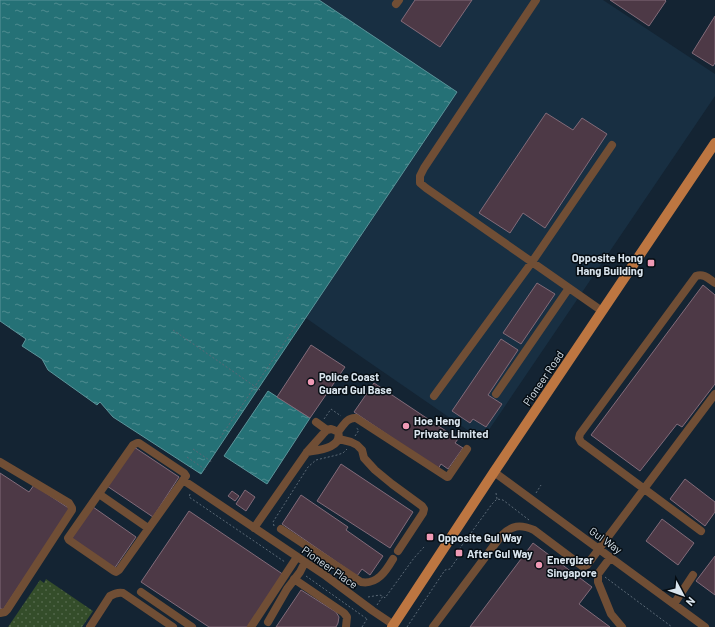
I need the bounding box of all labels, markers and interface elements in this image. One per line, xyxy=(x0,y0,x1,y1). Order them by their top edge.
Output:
place label: Opposite Hong Hang Building xyxy=(572,251,643,277)
marker: Opposite Hong Hang Building xyxy=(646,258,656,268)
street label: Pioneer Road xyxy=(520,348,566,408)
place label: Police Coast Guard Gul Base xyxy=(319,370,392,396)
marker: Police Coast Guard Gul Base xyxy=(306,377,316,387)
place label: Hoe Heng Private Limited xyxy=(414,414,488,440)
marker: Hoe Heng Private Limited xyxy=(401,421,411,431)
street label: Gul Way xyxy=(587,524,625,556)
place label: Opposite Gul Way xyxy=(438,531,522,544)
marker: Opposite Gul Way xyxy=(425,532,435,542)
street label: Pioneer Place xyxy=(300,543,361,591)
place label: After Gul Way xyxy=(467,547,533,560)
marker: After Gul Way xyxy=(454,548,464,558)
place label: Energizer Singapore xyxy=(547,553,597,579)
marker: Energizer Singapore xyxy=(534,560,544,570)
north arrow xyxy=(663,575,703,615)
text: N xyxy=(684,595,698,609)

